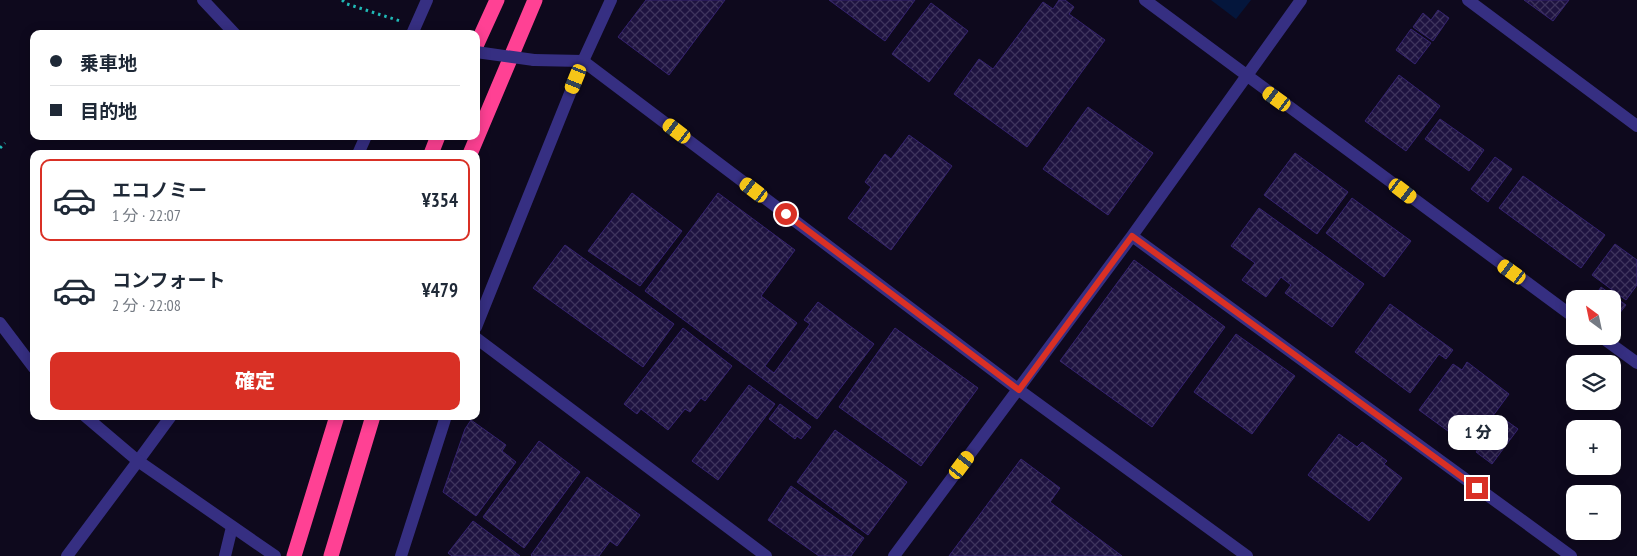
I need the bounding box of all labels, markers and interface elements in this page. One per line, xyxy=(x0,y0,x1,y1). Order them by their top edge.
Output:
text: 乗車地 xyxy=(80,51,137,75)
car xyxy=(563,62,588,96)
car xyxy=(1260,84,1293,114)
text: 目的地 xyxy=(80,99,137,123)
car xyxy=(660,116,693,146)
car xyxy=(737,175,770,205)
car xyxy=(1386,176,1419,206)
icon: car xyxy=(52,178,97,223)
text: エコノミー xyxy=(112,178,207,202)
text: ¥354 xyxy=(422,188,458,212)
route start xyxy=(775,203,797,225)
text: 1 分 · 22:07 xyxy=(112,205,181,225)
car xyxy=(1495,257,1528,287)
icon: car xyxy=(52,268,97,313)
text: コンフォート xyxy=(112,268,225,292)
text: ¥479 xyxy=(422,278,458,302)
north arrow xyxy=(1566,290,1621,345)
map controls xyxy=(1566,290,1621,540)
text: 2 分 · 22:08 xyxy=(112,295,181,315)
button: 確定 xyxy=(50,352,460,410)
button: layers xyxy=(1566,355,1621,410)
callout: 1 分 xyxy=(1447,416,1507,450)
button: + xyxy=(1566,420,1621,475)
text: 1 分 xyxy=(1465,422,1491,442)
car xyxy=(946,449,977,481)
route end xyxy=(1466,477,1488,499)
button: − xyxy=(1566,485,1621,540)

